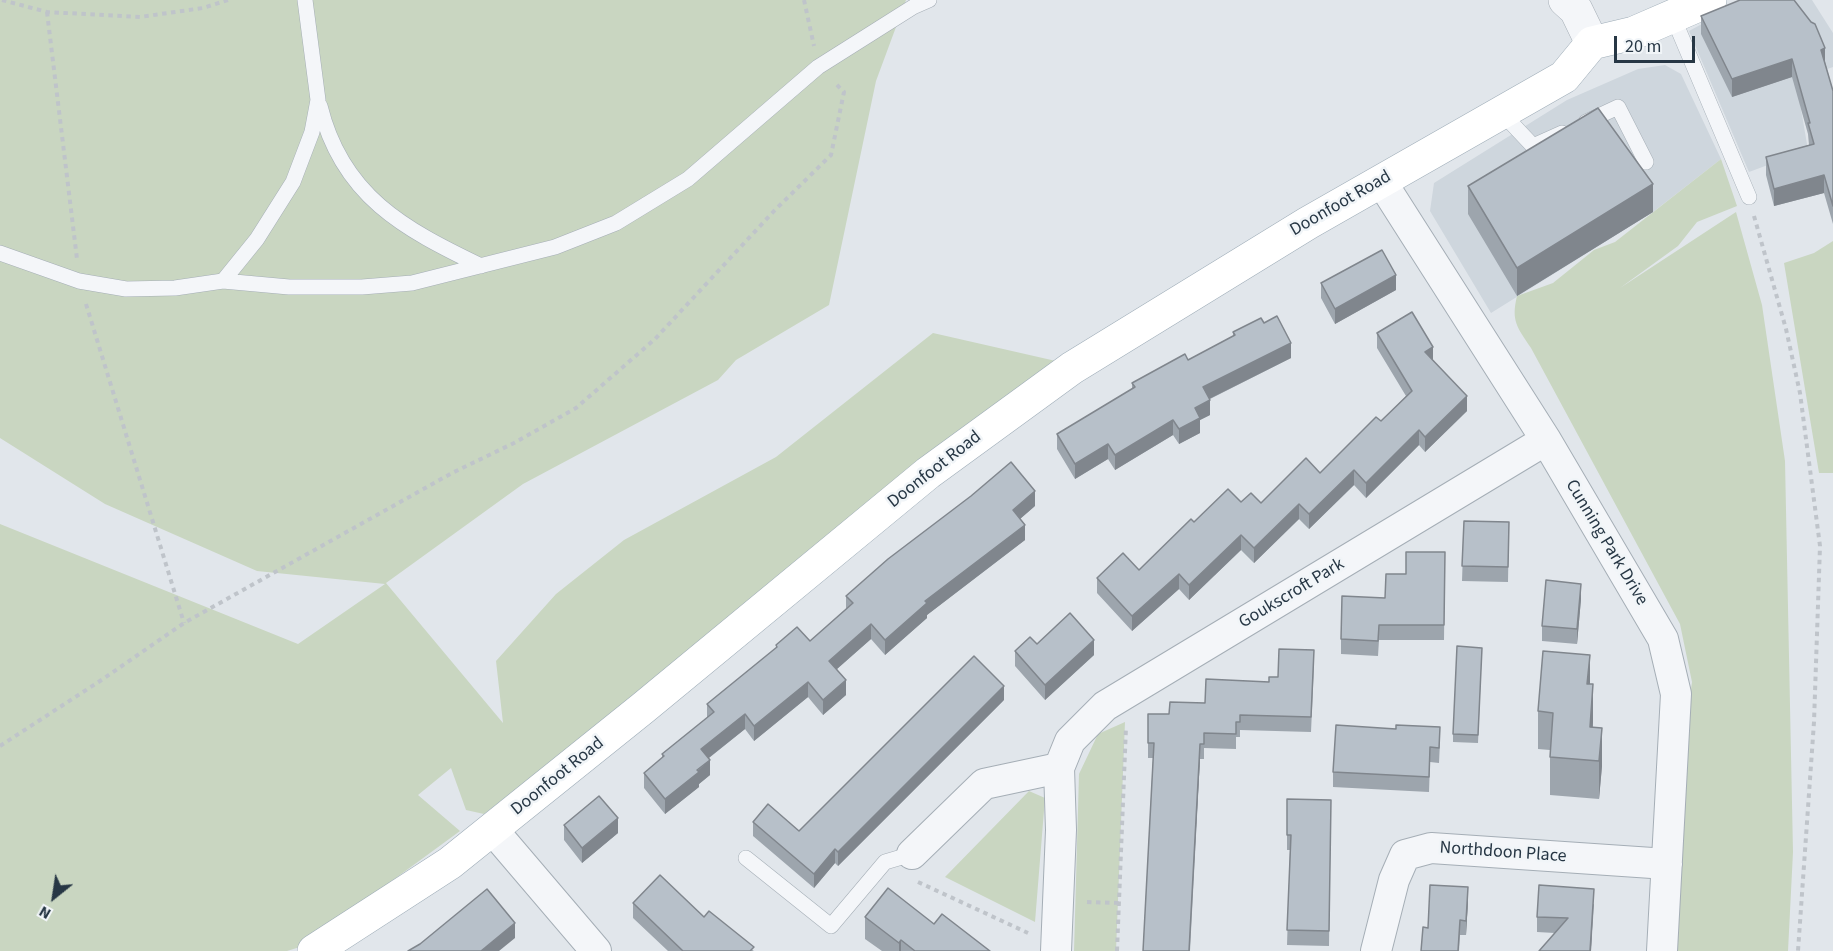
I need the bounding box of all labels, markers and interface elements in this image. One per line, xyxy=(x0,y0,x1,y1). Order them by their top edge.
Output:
scale bar xyxy=(1617,24,1698,62)
text: 20 m xyxy=(1625,34,1661,59)
street label: Doonfoot Road xyxy=(1287,166,1395,242)
street label: Doonfoot Road xyxy=(884,427,986,513)
street label: Cunning Park Drive xyxy=(1560,476,1652,610)
street label: Goukscroft Park xyxy=(1235,554,1349,634)
street label: Doonfoot Road xyxy=(507,733,609,821)
street label: Northdoon Place xyxy=(1439,838,1567,868)
north arrow xyxy=(24,867,84,927)
text: N xyxy=(35,900,55,925)

